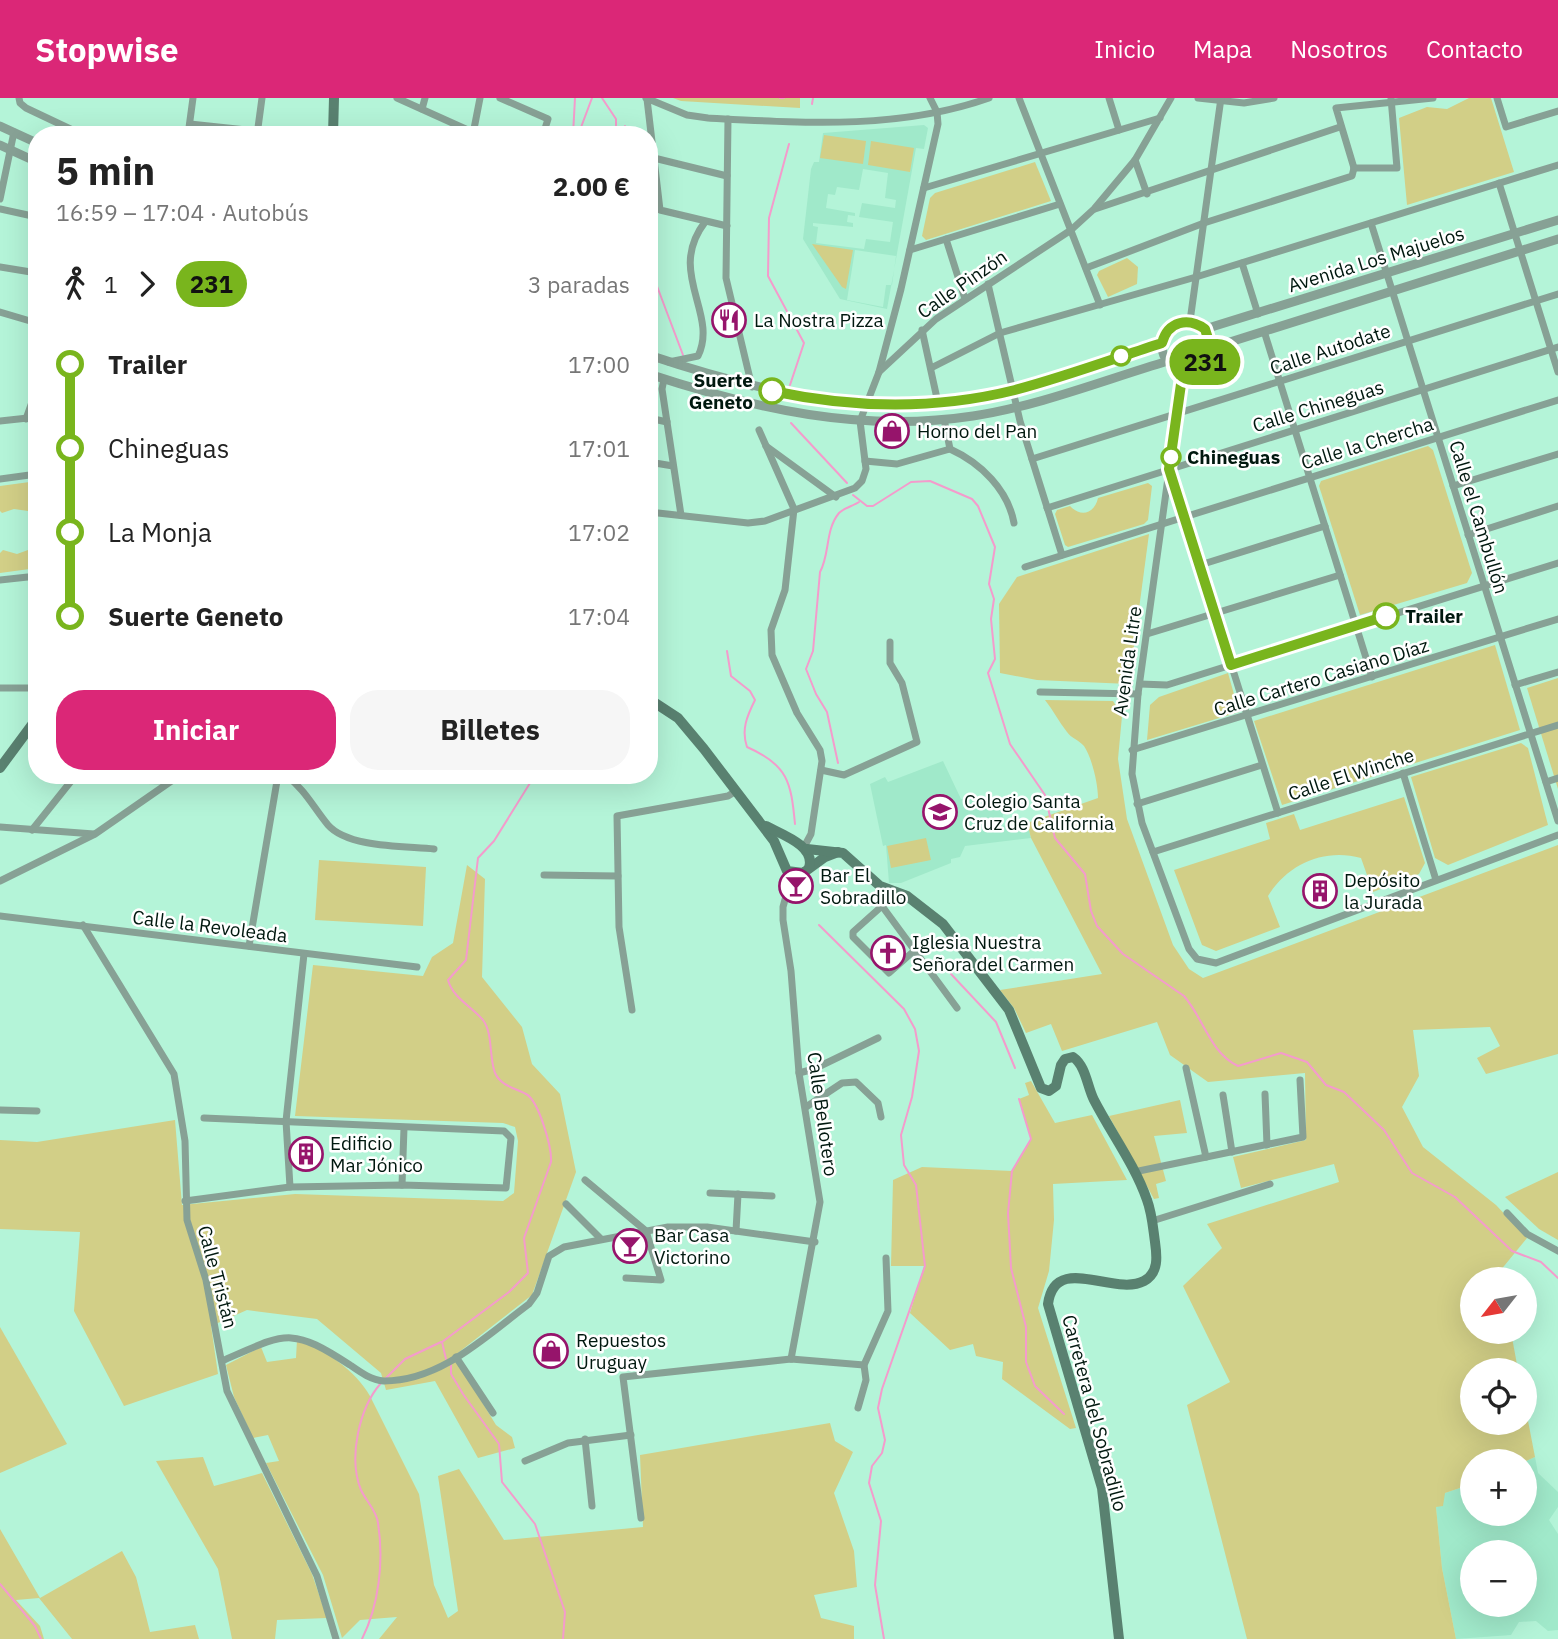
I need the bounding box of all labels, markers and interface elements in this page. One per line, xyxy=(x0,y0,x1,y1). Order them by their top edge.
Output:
text: Stopwise xyxy=(35,28,179,71)
text: Inicio xyxy=(1094,33,1155,65)
text: Mapa xyxy=(1193,33,1252,65)
text: Nosotros xyxy=(1290,33,1388,65)
text: Contacto xyxy=(1426,33,1523,65)
text: 5 min xyxy=(56,146,155,195)
text: 2.00 € xyxy=(553,169,630,203)
text: 16:59 – 17:04 · Autobús xyxy=(56,197,309,227)
street label: Avenida Los Majuelos xyxy=(1285,221,1467,297)
street label: Calle Pinzón xyxy=(912,244,1012,324)
icon: walk xyxy=(56,265,94,303)
icon: forward xyxy=(128,265,166,303)
text: 231 xyxy=(190,268,233,300)
text: 1 xyxy=(104,269,118,299)
text: 3 paradas xyxy=(528,269,630,299)
restaurant icon: La Nostra Pizza xyxy=(710,301,748,339)
place label: La Nostra Pizza xyxy=(754,308,884,332)
street label: Calle Autodate xyxy=(1267,318,1393,380)
line badge: 231 xyxy=(1165,339,1245,385)
unlabelled marker xyxy=(1111,346,1131,366)
text: 231 xyxy=(1183,346,1227,378)
text: Trailer xyxy=(108,347,187,381)
text: 17:00 xyxy=(568,349,630,379)
place label: Suerte Geneto xyxy=(689,368,753,414)
street label: Calle Chineguas xyxy=(1250,375,1386,437)
marker: Suerte Geneto xyxy=(759,378,785,404)
street label: Calle la Chercha xyxy=(1298,411,1436,475)
shop icon: Horno del Pan xyxy=(873,412,911,450)
place label: Horno del Pan xyxy=(917,419,1037,443)
text: Chineguas xyxy=(108,431,229,465)
text: 17:01 xyxy=(568,433,630,463)
street label: Calle el Cambullón xyxy=(1444,437,1514,597)
place label: Chineguas xyxy=(1187,445,1280,469)
marker: Chineguas xyxy=(1161,447,1181,467)
text: La Monja xyxy=(108,515,212,549)
text: 17:02 xyxy=(568,517,630,547)
text: Suerte Geneto xyxy=(108,599,283,633)
text: 17:04 xyxy=(568,601,630,631)
marker: Trailer xyxy=(1373,603,1399,629)
street label: Avenida Litre xyxy=(1107,604,1147,718)
place label: Trailer xyxy=(1405,604,1463,628)
street label: Calle Cartero Casiano Díaz xyxy=(1211,633,1432,721)
button: Iniciar xyxy=(56,690,336,770)
button: Billetes xyxy=(350,690,630,770)
street label: Calle El Winche xyxy=(1285,742,1417,806)
place label: Colegio Santa Cruz de California xyxy=(964,789,1114,835)
school or university icon: Colegio Santa Cruz de California xyxy=(921,793,959,831)
place label: Bar El Sobradillo xyxy=(820,863,906,909)
bar icon: Bar El Sobradillo xyxy=(777,867,815,905)
place label: Depósito la Jurada xyxy=(1344,868,1423,914)
building icon: Depósito la Jurada xyxy=(1301,872,1339,910)
street label: Calle la Revoleada xyxy=(131,905,289,947)
place label: Iglesia Nuestra Señora del Carmen xyxy=(912,930,1074,976)
church icon: Iglesia Nuestra Señora del Carmen xyxy=(869,934,907,972)
street label: Calle Bellotero xyxy=(802,1050,844,1178)
place label: Edificio Mar Jónico xyxy=(330,1131,423,1177)
building icon: Edificio Mar Jónico xyxy=(287,1135,325,1173)
street label: Calle Tristán xyxy=(193,1223,243,1331)
place label: Bar Casa Victorino xyxy=(654,1223,730,1269)
bar icon: Bar Casa Victorino xyxy=(611,1227,649,1265)
north arrow xyxy=(1460,1267,1536,1344)
map controls xyxy=(1460,1267,1537,1617)
street label: Carretera del Sobradillo xyxy=(1057,1312,1133,1514)
place label: Repuestos Uruguay xyxy=(576,1328,666,1374)
shop icon: Repuestos Uruguay xyxy=(532,1332,570,1370)
button: locate xyxy=(1460,1358,1537,1435)
button: + xyxy=(1460,1449,1537,1526)
button: − xyxy=(1460,1540,1537,1617)

